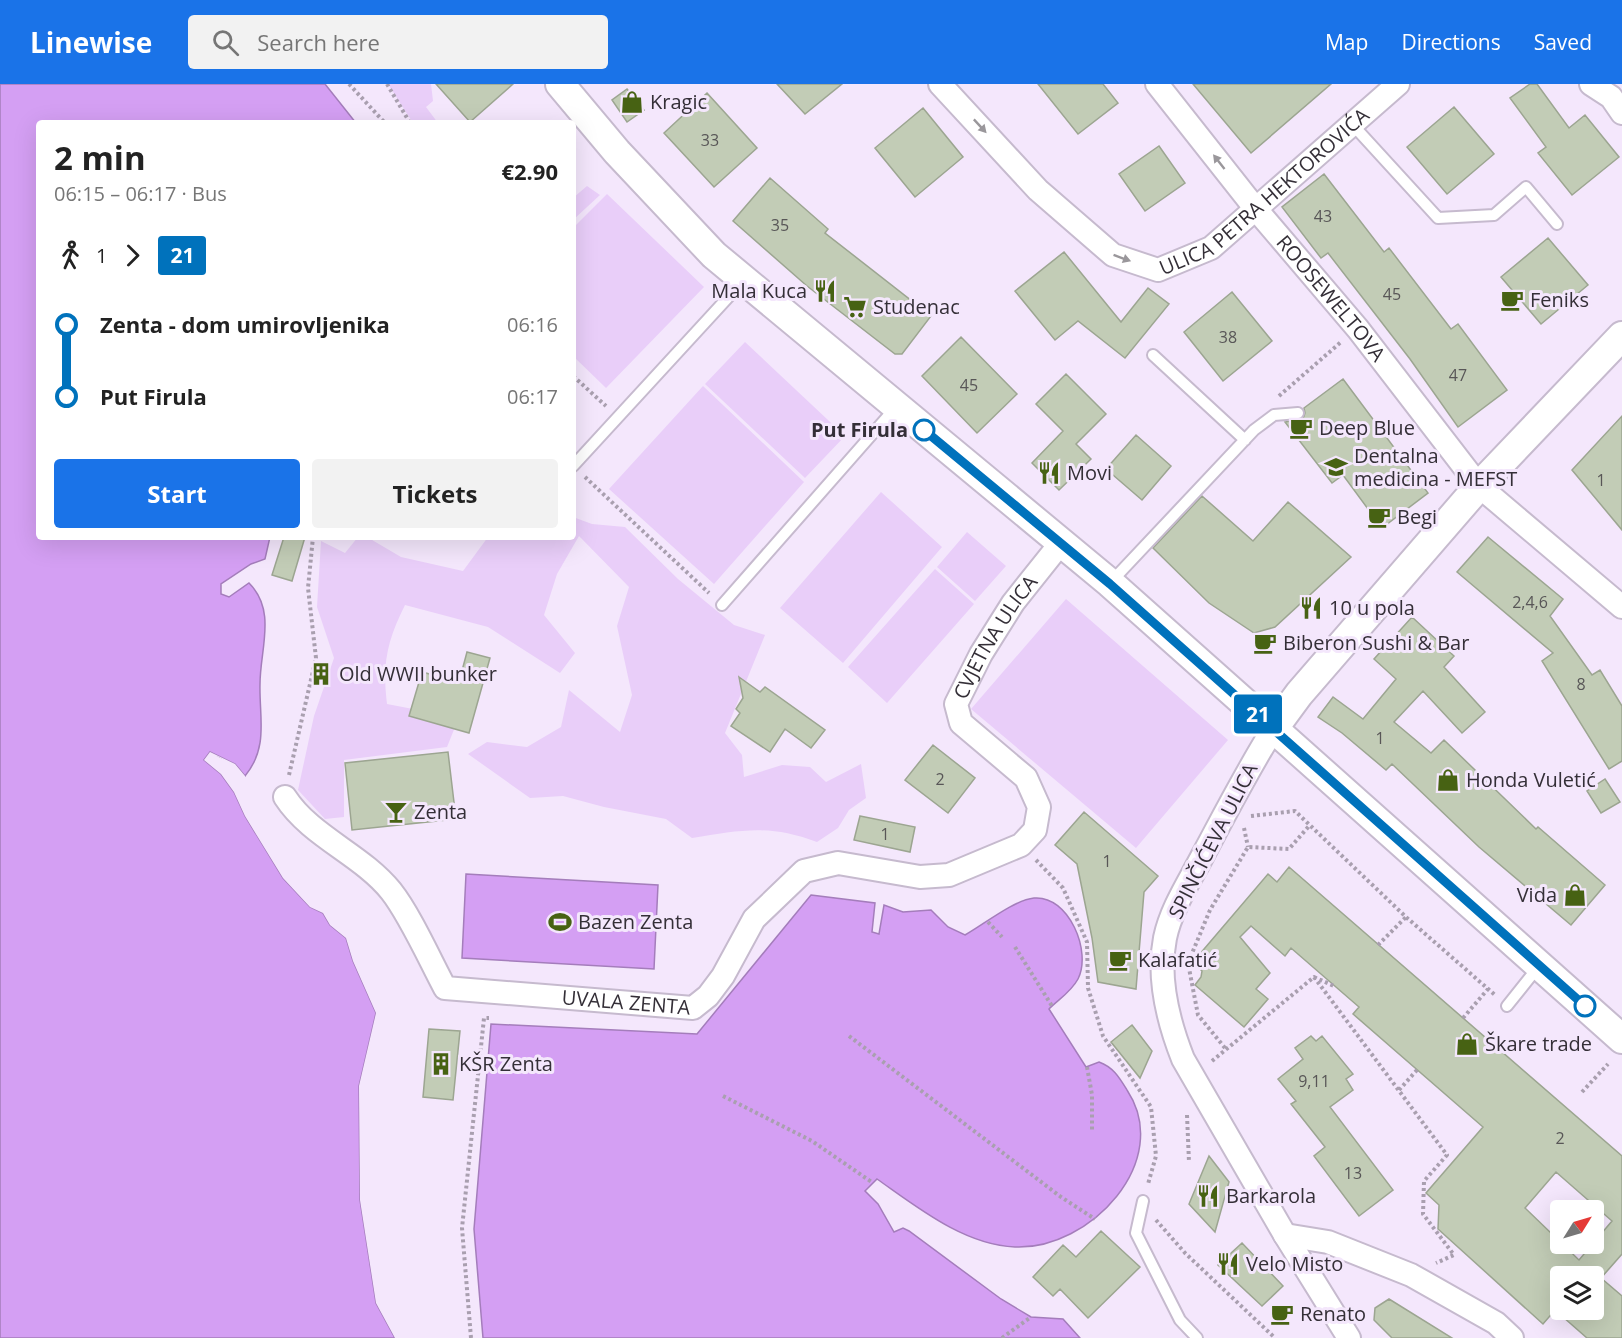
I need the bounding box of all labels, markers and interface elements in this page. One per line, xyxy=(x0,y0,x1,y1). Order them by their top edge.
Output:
search box xyxy=(188,15,608,69)
text: Linewise xyxy=(30,23,152,61)
icon: search xyxy=(209,26,242,59)
text: Search here xyxy=(257,27,380,57)
text: Map xyxy=(1325,28,1368,56)
text: Directions xyxy=(1401,28,1501,56)
text: Saved xyxy=(1534,28,1592,56)
place label: Kragic xyxy=(650,88,707,115)
shop icon: Kragic xyxy=(619,89,645,115)
street label: ULICA PETRA HEKTOROVIĆA xyxy=(1155,101,1375,281)
one-way arrow xyxy=(973,119,987,134)
house number: 33 xyxy=(701,129,719,151)
text: 2 min xyxy=(54,135,146,180)
one-way arrow xyxy=(1213,155,1225,170)
text: €2.90 xyxy=(501,156,558,186)
text: 06:15 – 06:17 · Bus xyxy=(54,180,227,207)
house number: 43 xyxy=(1314,205,1332,227)
house number: 35 xyxy=(771,214,789,236)
street label: ROOSEWELTOVA xyxy=(1271,229,1392,367)
icon: walk xyxy=(54,239,87,272)
icon: forward xyxy=(116,239,149,272)
text: 21 xyxy=(170,241,194,269)
text: 1 xyxy=(96,242,107,269)
one-way arrow xyxy=(1113,253,1131,263)
place label: Mala Kuca xyxy=(711,277,807,304)
restaurant icon: Mala Kuca xyxy=(812,278,838,304)
house number: 45 xyxy=(1383,283,1401,305)
place label: Feniks xyxy=(1530,286,1589,313)
cafe icon: Feniks xyxy=(1499,287,1525,313)
place label: Studenac xyxy=(873,293,960,320)
supermarket icon: Studenac xyxy=(842,294,868,320)
text: Zenta - dom umirovljenika xyxy=(100,309,390,339)
text: 06:16 xyxy=(507,311,558,338)
house number: 38 xyxy=(1219,326,1237,348)
house number: 47 xyxy=(1449,364,1467,386)
house number: 45 xyxy=(960,374,978,396)
text: Put Firula xyxy=(100,381,207,411)
text: 06:17 xyxy=(507,383,558,410)
place label: Deep Blue xyxy=(1319,414,1415,441)
cafe icon: Deep Blue xyxy=(1288,415,1314,441)
place label: Put Firula xyxy=(811,416,908,443)
marker: Put Firula xyxy=(913,419,935,441)
place label: Dentalna medicina - MEFST xyxy=(1354,442,1517,492)
school or university icon: Dentalna medicina - MEFST xyxy=(1323,454,1349,480)
button: Start xyxy=(54,459,300,528)
button: Tickets xyxy=(312,459,558,528)
place label: Movi xyxy=(1067,459,1112,486)
restaurant icon: Movi xyxy=(1036,460,1062,486)
house number: 1 xyxy=(1596,469,1606,491)
place label: Begi xyxy=(1397,503,1437,530)
cafe icon: Begi xyxy=(1366,504,1392,530)
street label: CVJETNA ULICA xyxy=(947,569,1043,703)
house number: 2,4,6 xyxy=(1512,591,1548,613)
place label: 10 u pola xyxy=(1329,594,1415,621)
restaurant icon: 10 u pola xyxy=(1298,595,1324,621)
place label: Biberon Sushi & Bar xyxy=(1283,629,1469,656)
cafe icon: Biberon Sushi & Bar xyxy=(1252,630,1278,656)
place label: Old WWII bunker xyxy=(339,660,497,687)
building icon: Old WWII bunker xyxy=(308,661,334,687)
house number: 8 xyxy=(1576,673,1586,695)
line badge: 21 xyxy=(1231,694,1285,734)
text: 21 xyxy=(1246,700,1270,728)
house number: 1 xyxy=(1375,727,1385,749)
street label: SPINČIĆEVA ULICA xyxy=(1162,758,1264,923)
place label: Honda Vuletić xyxy=(1466,766,1596,793)
shop icon: Honda Vuletić xyxy=(1435,767,1461,793)
house number: 2 xyxy=(935,768,945,790)
place label: Zenta xyxy=(414,798,467,825)
bar icon: Zenta xyxy=(383,799,409,825)
house number: 1 xyxy=(880,823,890,845)
house number: 1 xyxy=(1102,850,1112,872)
place label: Vida xyxy=(1517,881,1557,908)
shop icon: Vida xyxy=(1562,882,1588,908)
place label: Bazen Zenta xyxy=(578,908,693,935)
sports icon: Bazen Zenta xyxy=(547,909,573,935)
place label: Kalafatić xyxy=(1138,946,1217,973)
cafe icon: Kalafatić xyxy=(1107,947,1133,973)
street label: UVALA ZENTA xyxy=(561,983,692,1021)
unlabelled marker xyxy=(1574,995,1596,1017)
place label: Škare trade xyxy=(1485,1030,1592,1057)
shop icon: Škare trade xyxy=(1454,1031,1480,1057)
place label: KŠR Zenta xyxy=(459,1050,553,1077)
building icon: KŠR Zenta xyxy=(428,1051,454,1077)
house number: 9,11 xyxy=(1298,1070,1330,1092)
house number: 2 xyxy=(1555,1127,1565,1149)
house number: 13 xyxy=(1344,1162,1362,1184)
place label: Barkarola xyxy=(1226,1182,1316,1209)
restaurant icon: Barkarola xyxy=(1195,1183,1221,1209)
north arrow xyxy=(1550,1200,1604,1254)
map controls xyxy=(1550,1200,1604,1320)
place label: Velo Misto xyxy=(1246,1250,1343,1277)
restaurant icon: Velo Misto xyxy=(1215,1251,1241,1277)
button: layers xyxy=(1550,1266,1604,1320)
place label: Renato xyxy=(1300,1300,1366,1327)
cafe icon: Renato xyxy=(1269,1301,1295,1327)

